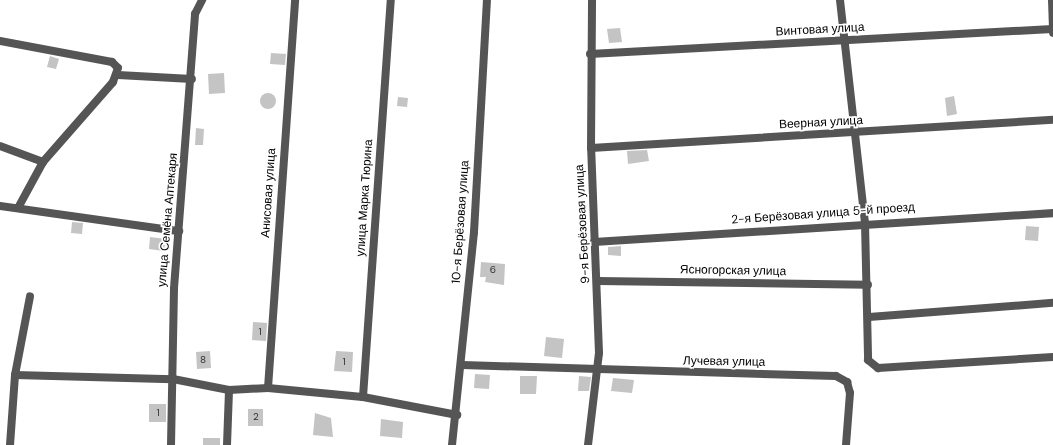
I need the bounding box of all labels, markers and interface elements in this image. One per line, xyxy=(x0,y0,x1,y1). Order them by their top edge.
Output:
street label: Винтовая улица xyxy=(775,20,865,40)
street label: Веерная улица xyxy=(779,114,863,132)
street label: улица Марка Тюрина xyxy=(354,139,376,257)
street label: Анисовая улица xyxy=(259,148,279,238)
street label: улица Семёна Аптекаря xyxy=(155,152,181,288)
street label: 10-я Берёзовая улица xyxy=(450,160,472,284)
street label: 9-я Берёзовая улица xyxy=(573,164,593,284)
street label: 2-я Берёзовая улица 5-й проезд xyxy=(731,200,915,228)
street label: Ясногорская улица xyxy=(680,263,786,279)
house number: 6 xyxy=(490,264,496,276)
house number: 1 xyxy=(258,326,262,338)
house number: 8 xyxy=(200,354,206,366)
street label: Лучевая улица xyxy=(683,354,765,370)
house number: 1 xyxy=(342,356,346,368)
house number: 1 xyxy=(156,407,160,419)
house number: 2 xyxy=(253,411,259,423)

